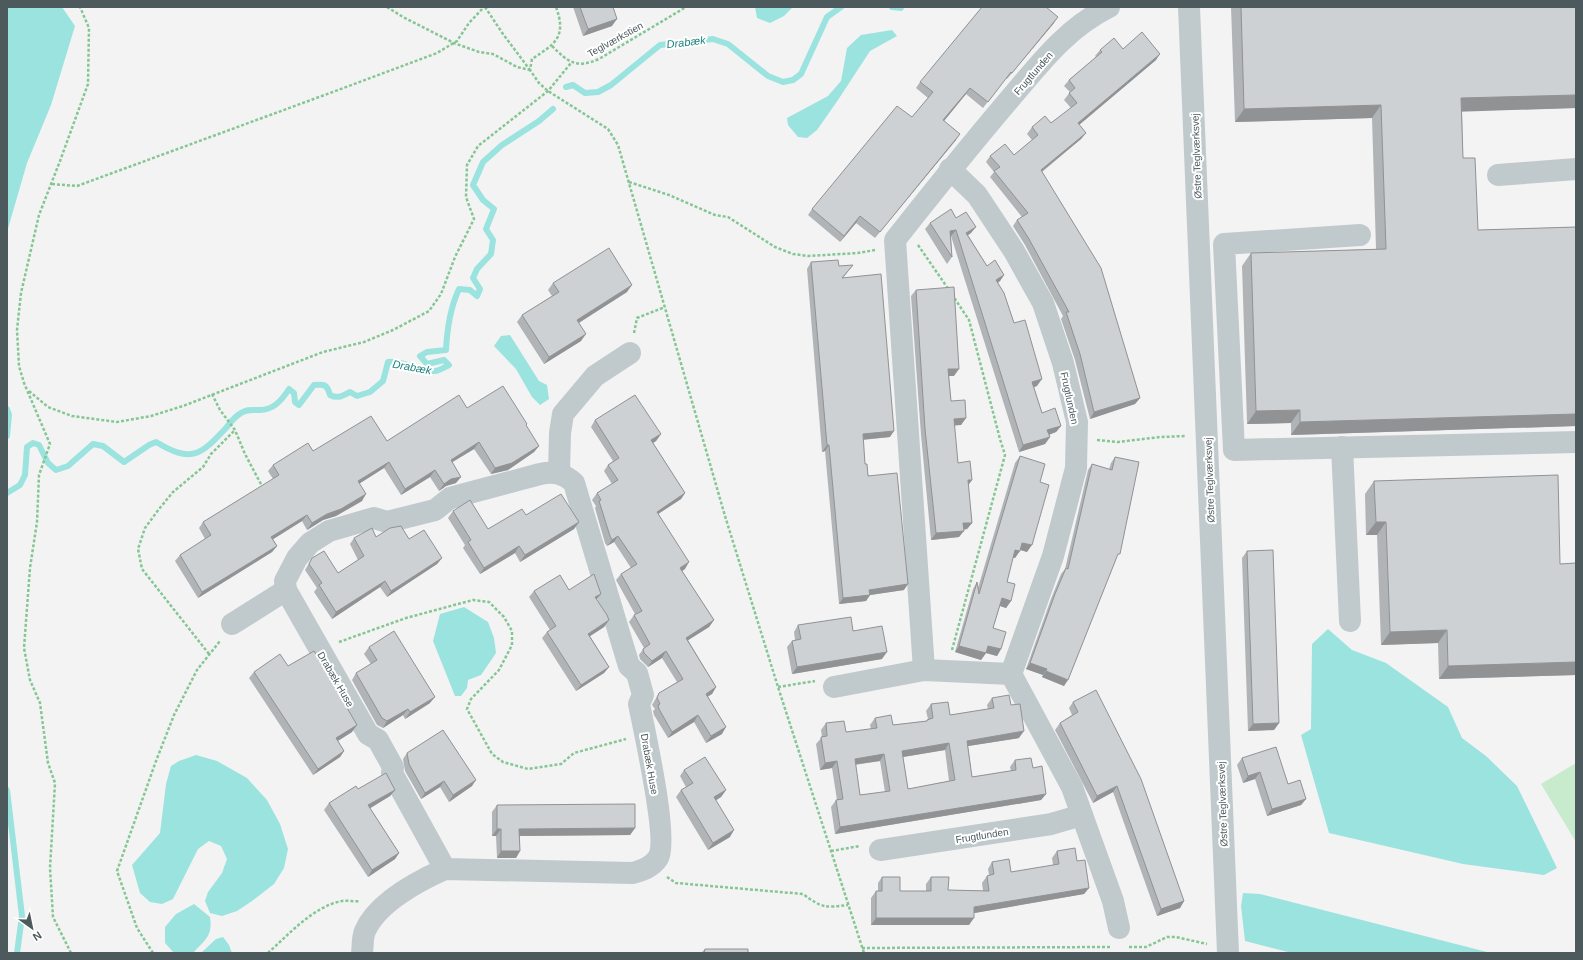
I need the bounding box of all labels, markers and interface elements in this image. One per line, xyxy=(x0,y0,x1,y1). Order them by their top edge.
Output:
street label: Teglværkstien xyxy=(586,20,645,59)
water label: Drabæk xyxy=(666,34,707,50)
street label: Frugtlunden xyxy=(1012,50,1055,97)
street label: Østre Teglværksvej xyxy=(1190,113,1203,199)
water label: Drabæk xyxy=(392,358,433,376)
street label: Frugtlunden xyxy=(1059,371,1080,425)
street label: Østre Teglværksvej xyxy=(1203,437,1216,523)
street label: Drabæk Huse xyxy=(315,650,356,709)
street label: Drabæk Huse xyxy=(639,733,660,796)
street label: Østre Teglværksvej xyxy=(1216,761,1229,847)
street label: Frugtlunden xyxy=(955,826,1009,845)
north arrow xyxy=(12,908,52,948)
text: N xyxy=(31,929,44,944)

